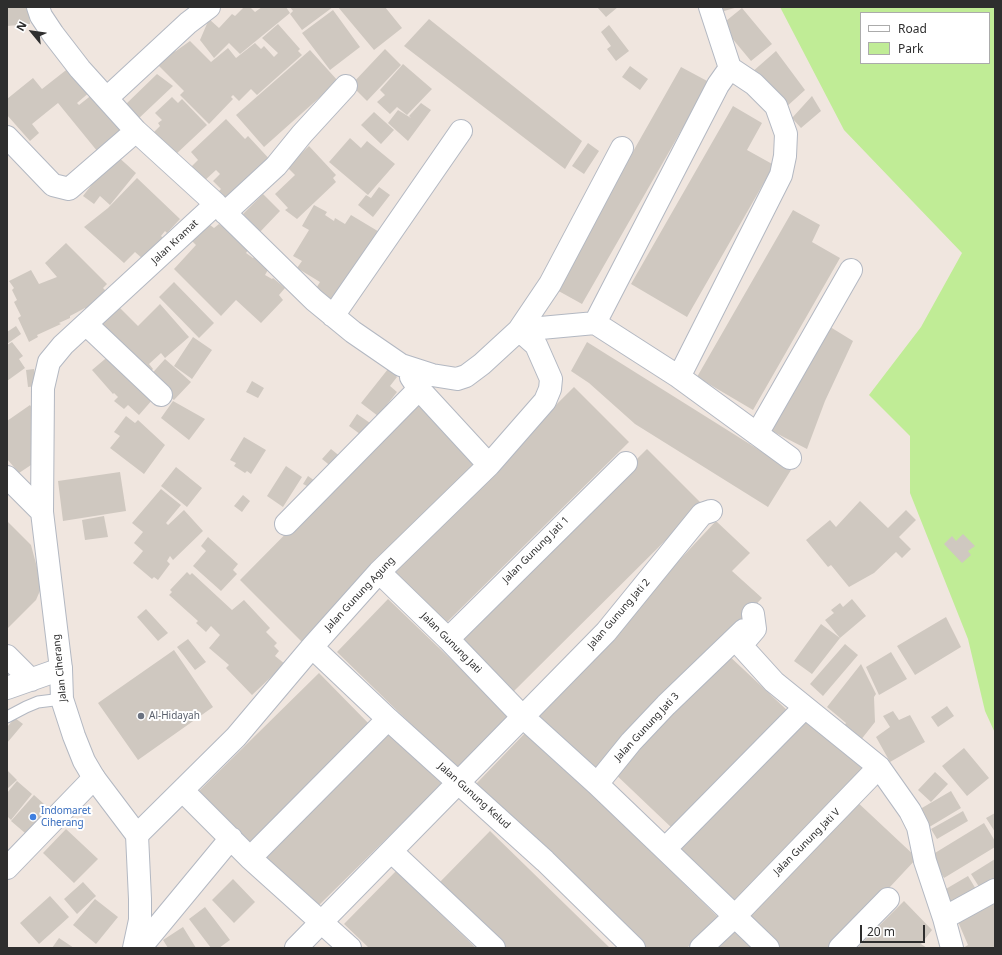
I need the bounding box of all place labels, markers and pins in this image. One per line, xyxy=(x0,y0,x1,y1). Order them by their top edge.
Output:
place label: Al-Hidayah xyxy=(149,710,200,722)
marker: Al-Hidayah xyxy=(136,711,146,721)
place label: Indomaret Ciherang xyxy=(41,805,91,828)
marker: Indomaret Ciherang xyxy=(28,812,38,822)

